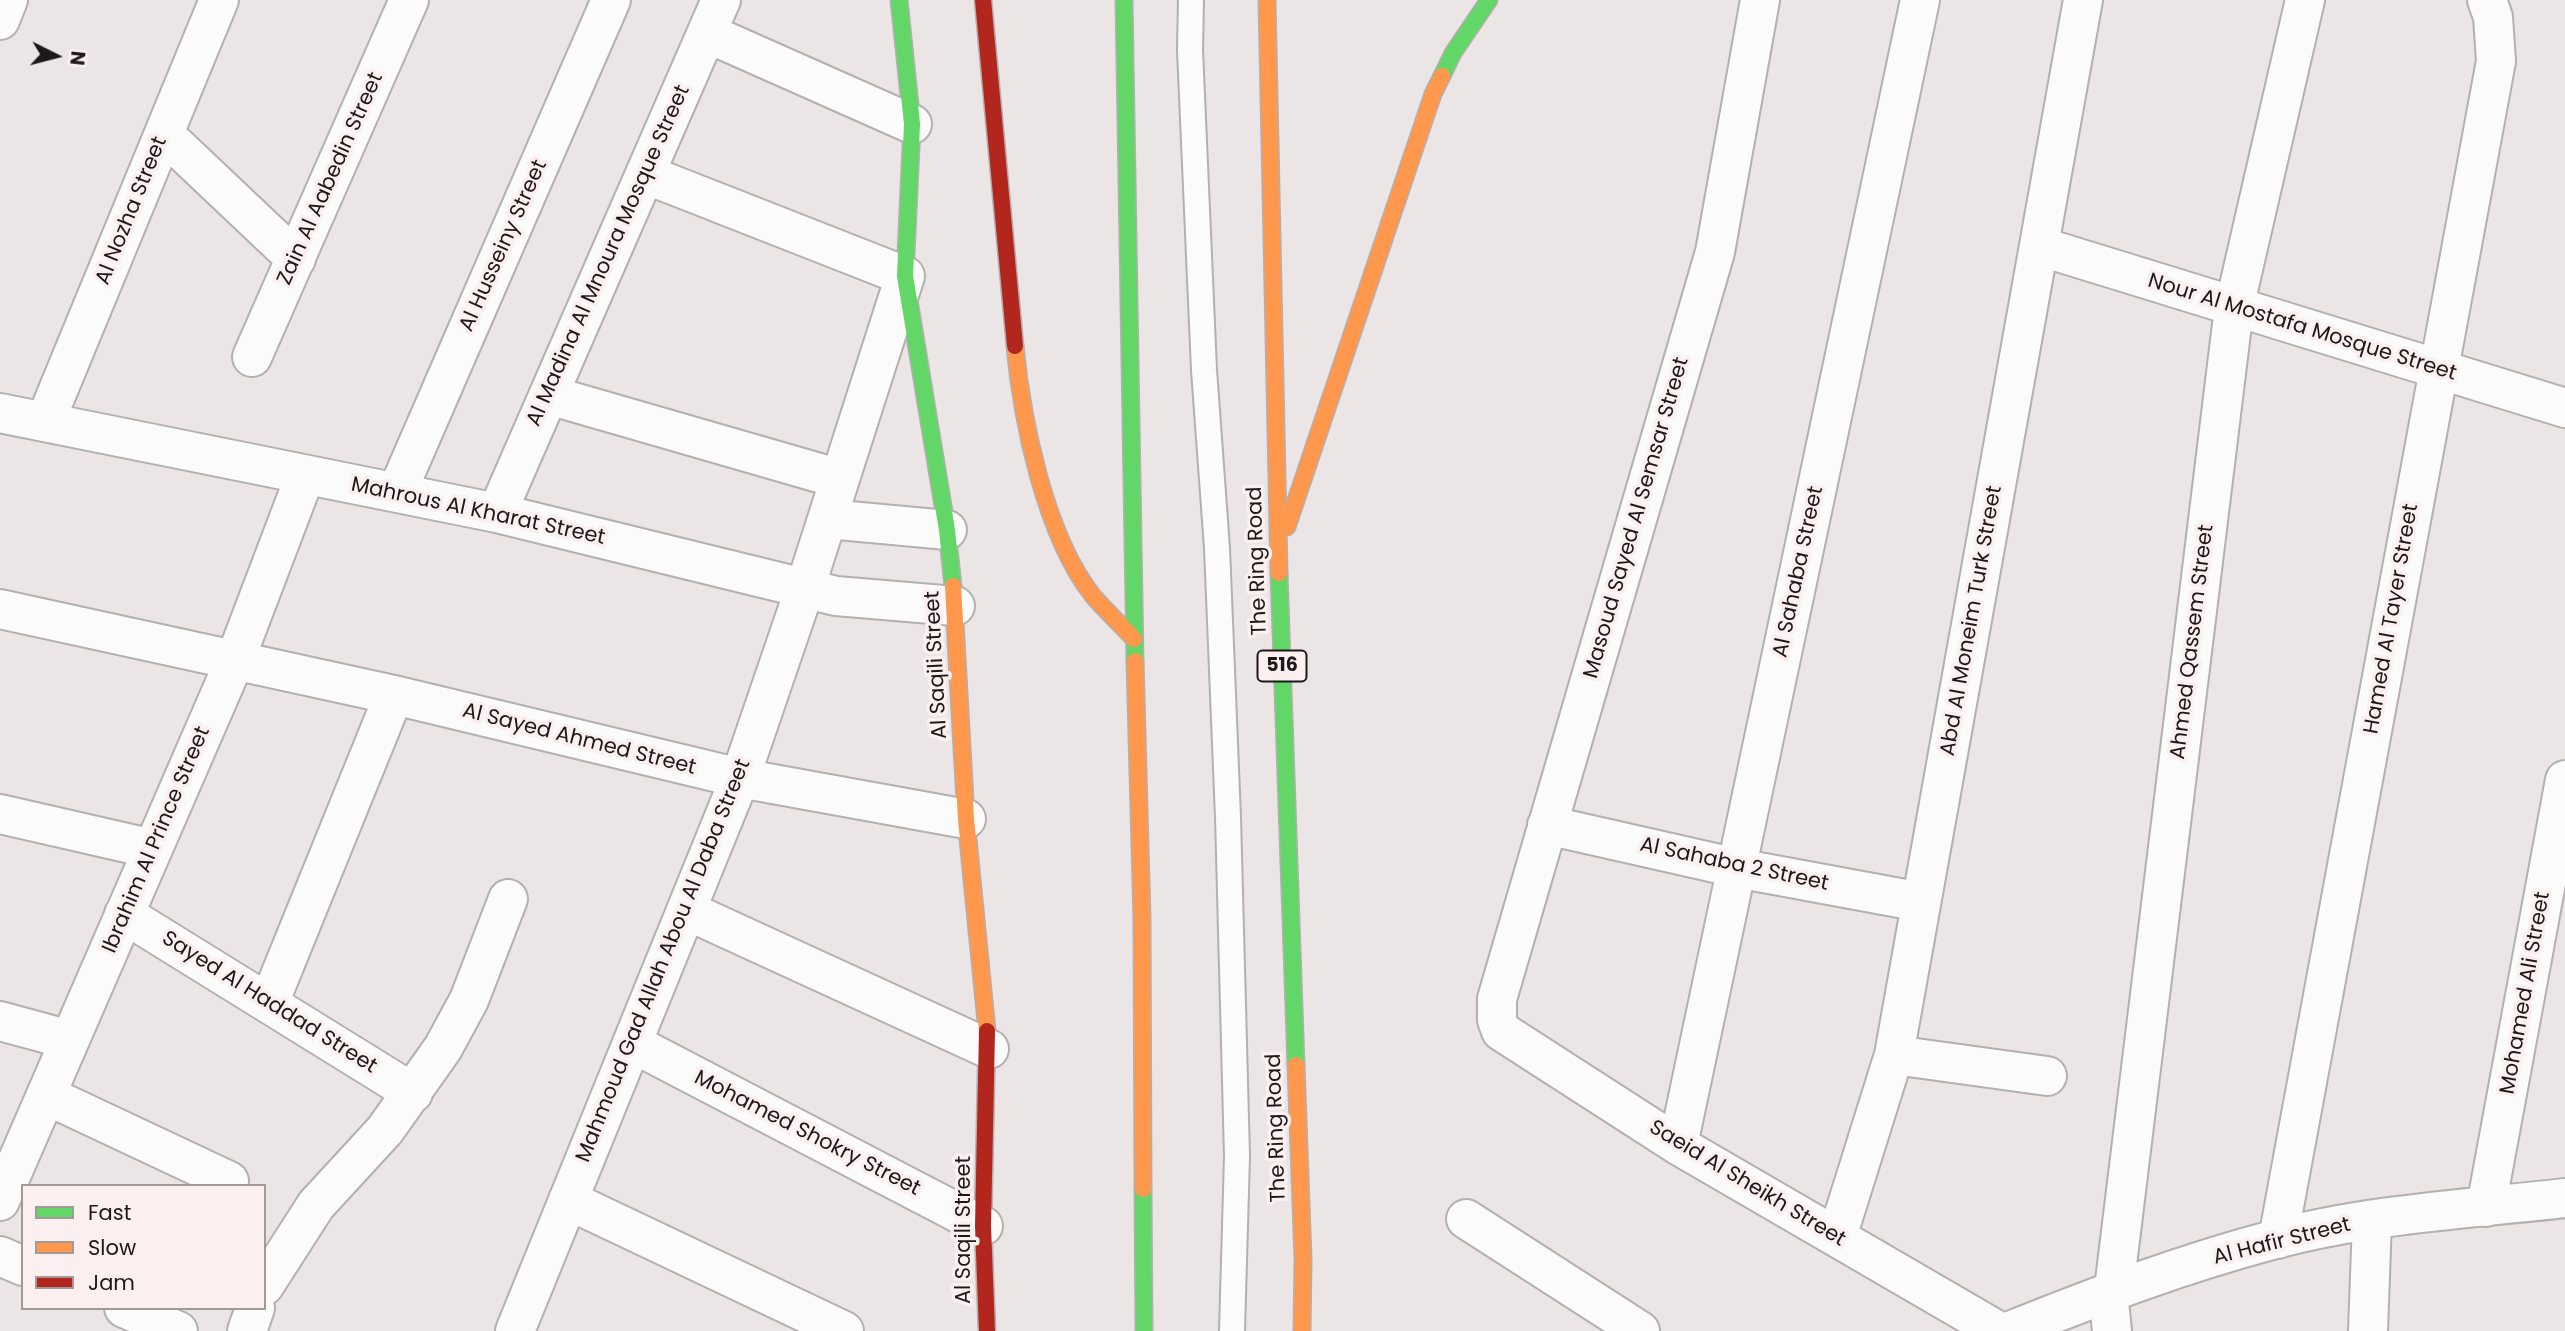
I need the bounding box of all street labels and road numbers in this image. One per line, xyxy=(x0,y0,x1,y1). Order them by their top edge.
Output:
street label: Zain Al Aabedin Street xyxy=(273,69,389,289)
street label: Al Madina Al Mnoura Mosque Street xyxy=(522,81,696,431)
street label: Al Nozha Street xyxy=(91,133,173,289)
street label: Al Husseiny Street xyxy=(455,156,553,336)
street label: Nour Al Mostafa Mosque Street xyxy=(2145,269,2459,387)
street label: Masoud Sayed Al Semsar Street xyxy=(1579,354,1695,682)
street label: Mahrous Al Kharat Street xyxy=(349,473,607,551)
street label: Al Sahaba Street xyxy=(1769,484,1829,660)
street label: Abd Al Moneim Turk Street xyxy=(1936,484,2008,758)
street label: The Ring Road xyxy=(1243,486,1273,636)
street label: Hamed Al Tayer Street xyxy=(2359,502,2425,736)
street label: Ahmed Qassem Street xyxy=(2166,523,2220,761)
street label: Al Saqili Street xyxy=(921,590,953,740)
road number: 516 xyxy=(1258,650,1306,681)
street label: Al Sayed Ahmed Street xyxy=(460,699,698,781)
street label: Ibrahim Al Prince Street xyxy=(98,723,216,957)
street label: Mahmoud Gad Allah Abou Al Daba Street xyxy=(571,756,757,1166)
street label: Al Sahaba 2 Street xyxy=(1637,833,1831,897)
street label: Mohamed Ali Street xyxy=(2496,890,2556,1096)
street label: Sayed Al Haddad Street xyxy=(157,926,381,1080)
street label: The Ring Road xyxy=(1262,1053,1292,1203)
street label: Mohamed Shokry Street xyxy=(690,1066,924,1202)
street label: Saeid Al Sheikh Street xyxy=(1644,1115,1850,1253)
street label: Al Saqili Street xyxy=(952,1156,978,1304)
street label: Al Hafir Street xyxy=(2211,1213,2353,1271)

